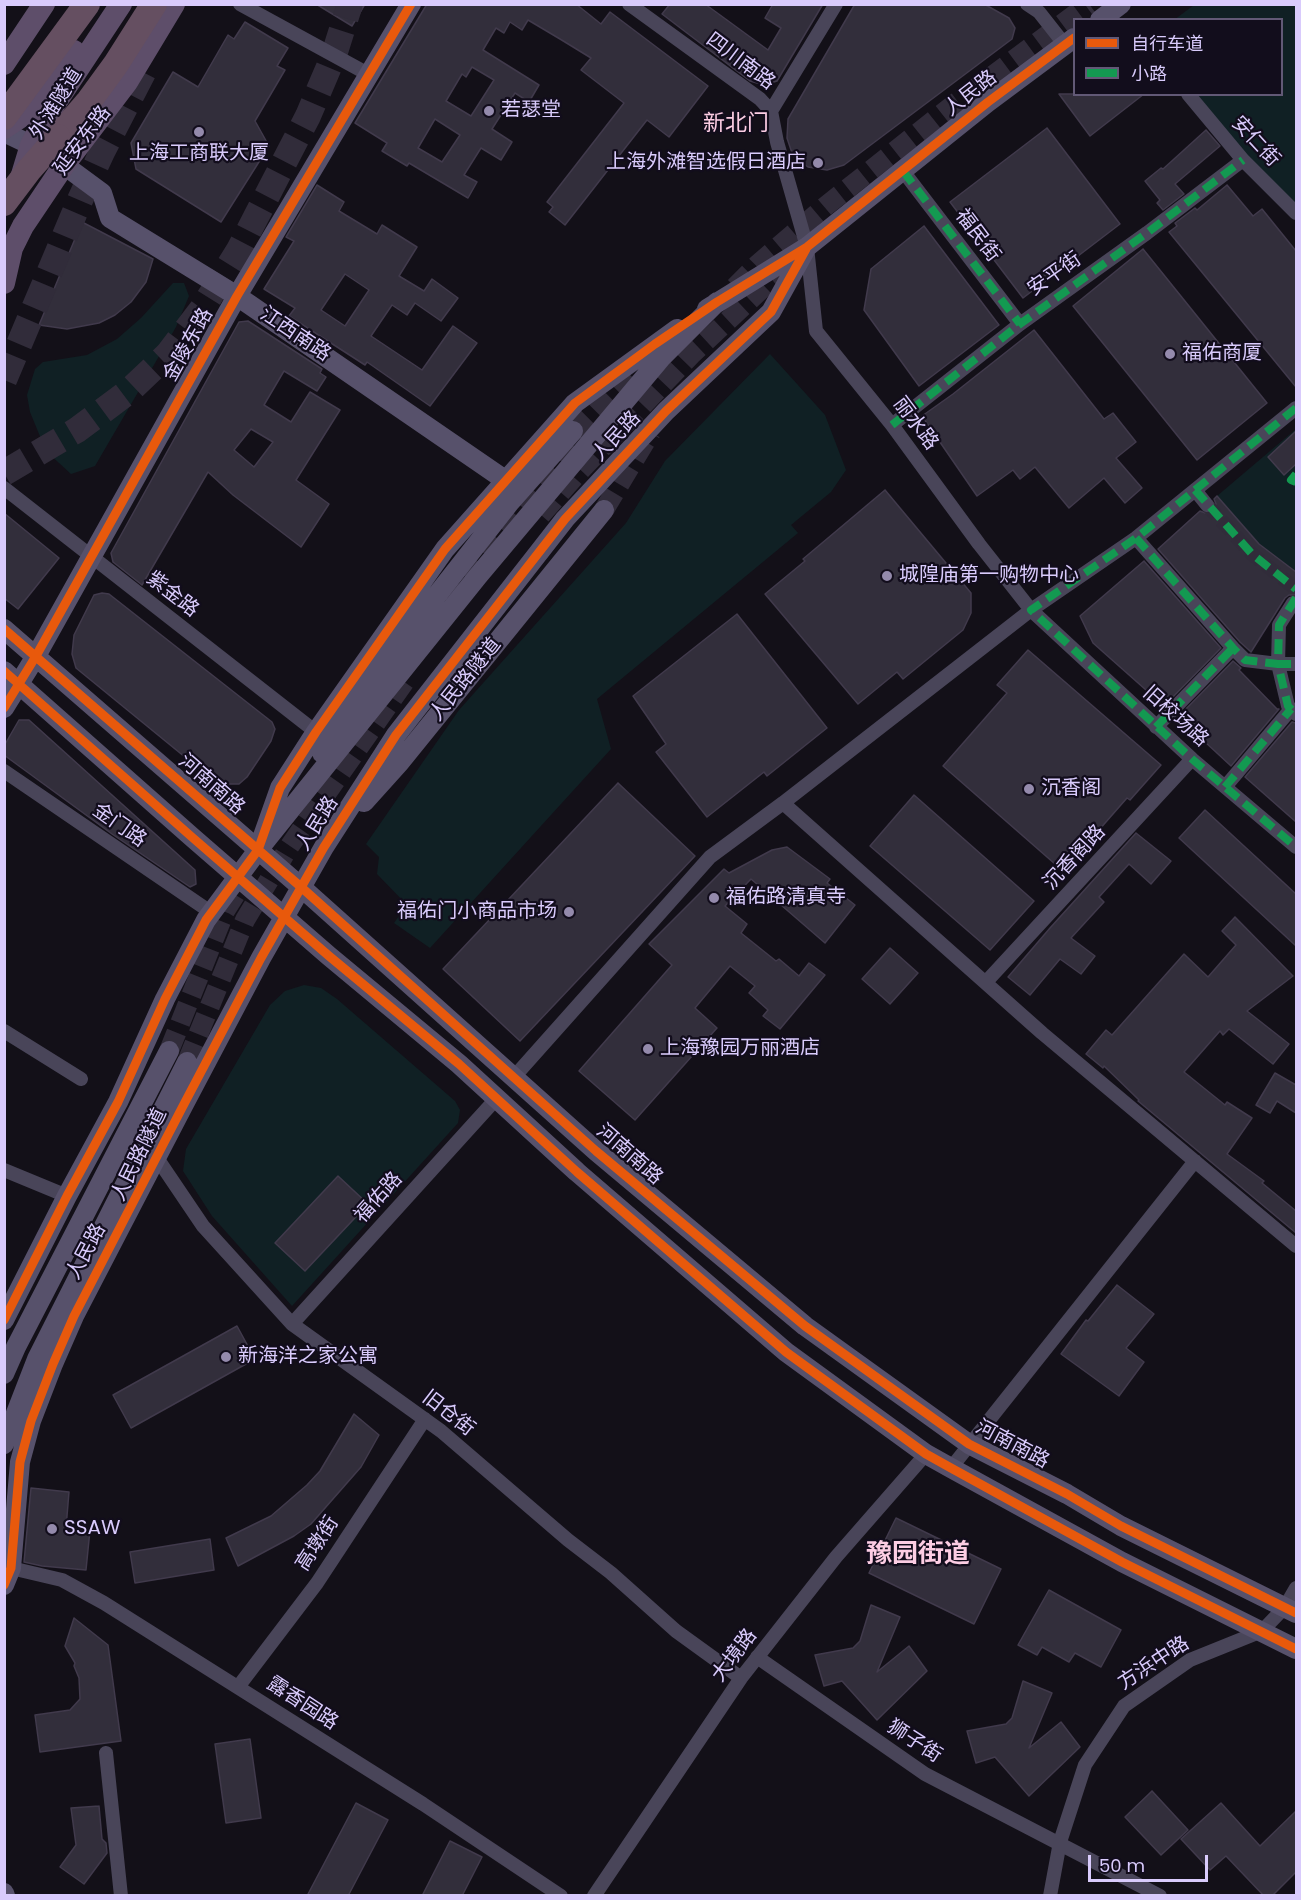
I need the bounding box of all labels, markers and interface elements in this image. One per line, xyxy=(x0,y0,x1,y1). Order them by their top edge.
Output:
legend xyxy=(1073,18,1283,96)
street label: 四川南路 xyxy=(701,28,779,96)
text: 自行车道 xyxy=(1131,31,1203,56)
text: 小路 xyxy=(1131,61,1167,86)
street label: 外滩隧道 xyxy=(26,64,88,144)
street label: 人民路 xyxy=(940,66,1002,122)
place label: 若瑟堂 xyxy=(501,99,561,123)
street label: 延安东路 xyxy=(49,102,117,180)
marker: 若瑟堂 xyxy=(482,104,496,118)
district label: 新北门 xyxy=(703,111,769,137)
street label: 安仁街 xyxy=(1226,112,1284,172)
marker: 上海工商联大厦 xyxy=(192,125,206,139)
place label: 上海工商联大厦 xyxy=(129,142,269,166)
place label: 上海外滩智选假日酒店 xyxy=(606,151,806,175)
marker: 上海外滩智选假日酒店 xyxy=(811,156,825,170)
street label: 福民街 xyxy=(949,205,1005,267)
street label: 安平街 xyxy=(1024,248,1086,302)
street label: 江西南路 xyxy=(255,303,335,367)
street label: 金陵东路 xyxy=(159,304,219,386)
place label: 福佑商厦 xyxy=(1182,342,1262,366)
marker: 福佑商厦 xyxy=(1163,347,1177,361)
street label: 丽水路 xyxy=(887,393,943,455)
street label: 人民路 xyxy=(588,407,646,467)
place label: 城隍庙第一购物中心 xyxy=(899,564,1079,588)
street label: 紫金路 xyxy=(141,567,203,623)
marker: 城隍庙第一购物中心 xyxy=(880,569,894,583)
street label: 人民路隧道 xyxy=(425,634,507,726)
street label: 旧校场路 xyxy=(1137,681,1213,753)
street label: 河南南路 xyxy=(173,750,249,820)
place label: 沉香阁 xyxy=(1041,777,1101,801)
marker: 沉香阁 xyxy=(1022,782,1036,796)
street label: 人民路 xyxy=(292,792,344,856)
street label: 金门路 xyxy=(88,799,150,853)
street label: 沉香阁路 xyxy=(1039,821,1111,895)
place label: 福佑路清真寺 xyxy=(726,886,846,910)
marker: 福佑路清真寺 xyxy=(707,891,721,905)
place label: 福佑门小商品市场 xyxy=(397,900,557,924)
marker: 福佑门小商品市场 xyxy=(562,905,576,919)
place label: 上海豫园万丽酒店 xyxy=(660,1037,820,1061)
marker: 上海豫园万丽酒店 xyxy=(641,1042,655,1056)
street label: 人民路隧道 xyxy=(107,1105,173,1205)
street label: 河南南路 xyxy=(591,1120,667,1190)
street label: 福佑路 xyxy=(350,1168,408,1228)
street label: 人民路 xyxy=(62,1220,112,1284)
place label: 新海洋之家公寓 xyxy=(238,1345,378,1369)
marker: 新海洋之家公寓 xyxy=(219,1350,233,1364)
street label: 旧仓街 xyxy=(417,1386,479,1442)
street label: 河南南路 xyxy=(971,1416,1053,1474)
street label: 高墩街 xyxy=(292,1512,344,1576)
place label: SSAW xyxy=(64,1517,120,1541)
marker: SSAW xyxy=(45,1522,59,1536)
district label: 豫园街道 xyxy=(866,1539,970,1571)
street label: 大境路 xyxy=(707,1625,763,1687)
street label: 方浜中路 xyxy=(1114,1632,1194,1696)
street label: 露香园路 xyxy=(262,1672,342,1736)
street label: 狮子街 xyxy=(882,1716,946,1768)
scale bar xyxy=(1091,1843,1211,1881)
text: 50 m xyxy=(1099,1853,1145,1878)

